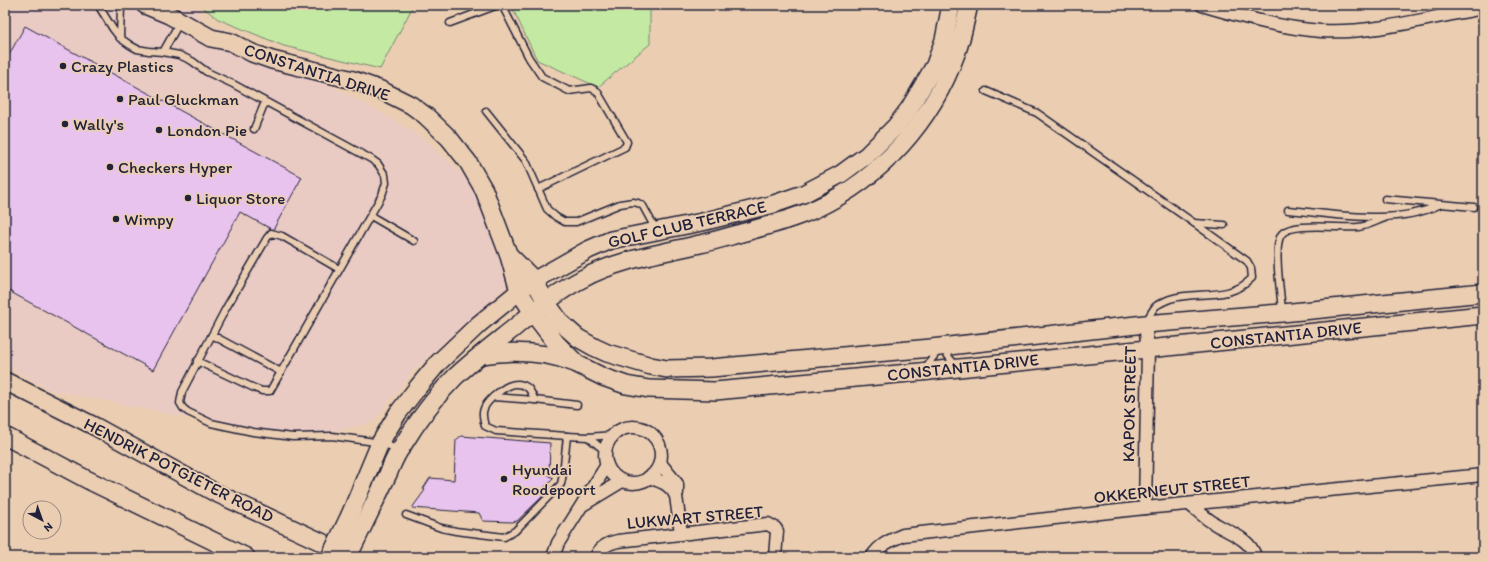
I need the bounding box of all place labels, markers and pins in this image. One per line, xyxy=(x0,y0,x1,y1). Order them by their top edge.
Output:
place label: Crazy Plastics xyxy=(71,56,174,76)
marker: Crazy Plastics xyxy=(58,61,68,71)
place label: Paul Gluckman xyxy=(128,89,239,109)
marker: Paul Gluckman xyxy=(115,94,125,104)
place label: Wally's xyxy=(73,114,124,134)
marker: Wally's xyxy=(60,119,70,129)
place label: London Pie xyxy=(167,120,247,140)
marker: London Pie xyxy=(154,125,164,135)
place label: Checkers Hyper xyxy=(118,157,233,177)
marker: Checkers Hyper xyxy=(105,162,115,172)
place label: Liquor Store xyxy=(196,188,285,208)
marker: Liquor Store xyxy=(183,193,193,203)
place label: Wimpy xyxy=(124,209,174,229)
marker: Wimpy xyxy=(111,214,121,224)
place label: Hyundai Roodepoort xyxy=(512,459,596,499)
marker: Hyundai Roodepoort xyxy=(499,474,509,484)

